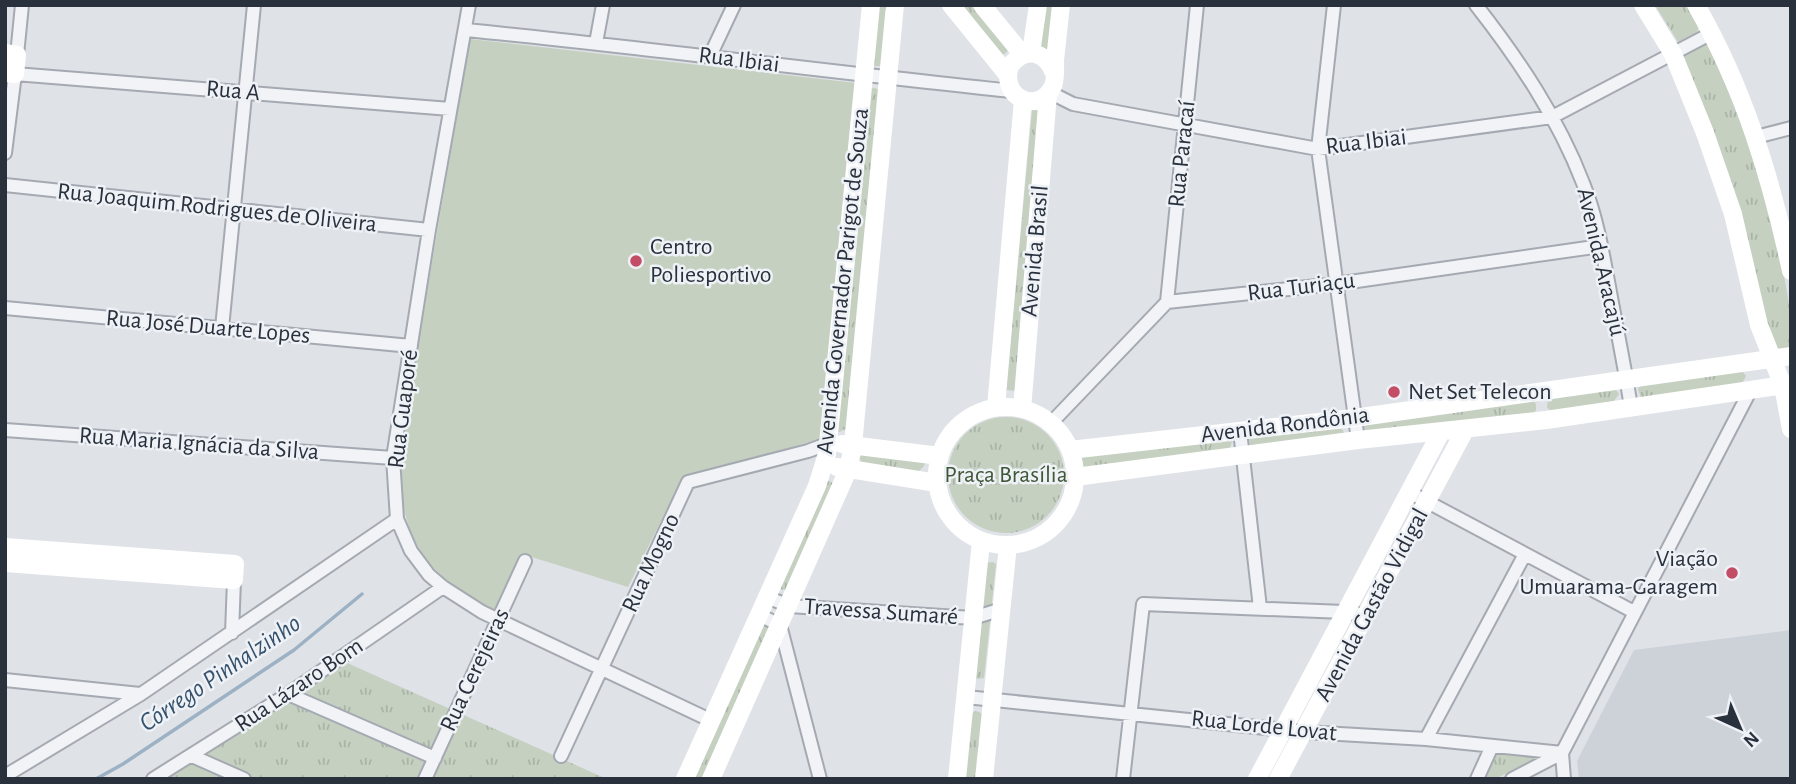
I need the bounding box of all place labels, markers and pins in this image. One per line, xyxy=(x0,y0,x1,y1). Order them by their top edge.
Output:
place label: Centro Poliesportivo xyxy=(650,235,772,287)
marker: Centro Poliesportivo xyxy=(628,253,644,269)
place label: Net Set Telecon xyxy=(1408,380,1552,404)
marker: Net Set Telecon xyxy=(1386,384,1402,400)
place label: Viação Umuarama-Garagem xyxy=(1520,547,1718,599)
marker: Viação Umuarama-Garagem xyxy=(1724,565,1740,581)

